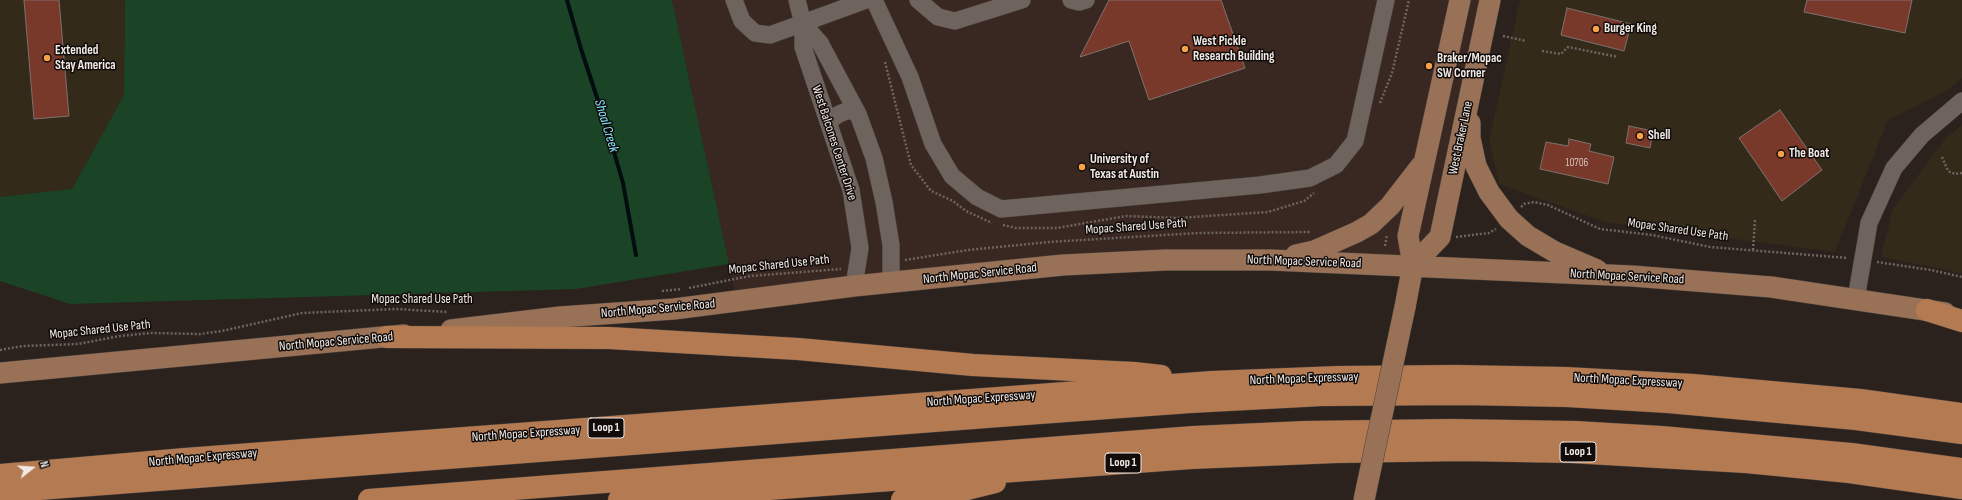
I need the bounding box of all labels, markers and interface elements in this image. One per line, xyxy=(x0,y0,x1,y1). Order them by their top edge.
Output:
place label: Burger King xyxy=(1604,21,1657,37)
marker: Burger King xyxy=(1591,24,1601,34)
place label: West Pickle Research Building xyxy=(1193,34,1275,65)
place label: Extended Stay America xyxy=(55,43,116,74)
marker: West Pickle Research Building xyxy=(1180,44,1190,54)
place label: Braker/Mopac SW Corner xyxy=(1437,51,1502,82)
marker: Extended Stay America xyxy=(42,53,52,63)
marker: Braker/Mopac SW Corner xyxy=(1424,61,1434,71)
street label: West Balcones Center Drive xyxy=(808,83,860,203)
water label: Shoal Creek xyxy=(590,98,622,154)
street label: West Braker Lane xyxy=(1446,100,1476,176)
place label: Shell xyxy=(1648,128,1670,144)
marker: Shell xyxy=(1635,131,1645,141)
place label: The Boat xyxy=(1789,146,1829,162)
marker: The Boat xyxy=(1776,149,1786,159)
place label: University of Texas at Austin xyxy=(1090,152,1159,183)
house number: 10706 xyxy=(1566,156,1588,170)
marker: University of Texas at Austin xyxy=(1077,162,1087,172)
street label: Mopac Shared Use Path xyxy=(1627,215,1729,245)
street label: Mopac Shared Use Path xyxy=(1085,216,1187,238)
street label: Mopac Shared Use Path xyxy=(728,252,830,278)
street label: North Mopac Service Road xyxy=(1247,252,1361,272)
street label: North Mopac Service Road xyxy=(922,260,1038,288)
street label: North Mopac Service Road xyxy=(1569,266,1685,288)
street label: Mopac Shared Use Path xyxy=(371,292,473,308)
street label: North Mopac Service Road xyxy=(600,296,716,322)
street label: Mopac Shared Use Path xyxy=(49,317,151,343)
street label: North Mopac Service Road xyxy=(278,329,394,355)
street label: North Mopac Expressway xyxy=(1249,369,1359,389)
street label: North Mopac Expressway xyxy=(1573,370,1683,392)
street label: North Mopac Expressway xyxy=(926,387,1036,411)
road number: Loop 1 xyxy=(588,418,624,438)
street label: North Mopac Expressway xyxy=(471,422,581,446)
road number: Loop 1 xyxy=(1560,442,1596,462)
street label: North Mopac Expressway xyxy=(148,445,258,471)
north arrow xyxy=(12,448,52,488)
road number: Loop 1 xyxy=(1105,453,1141,473)
text: N xyxy=(37,460,51,469)

